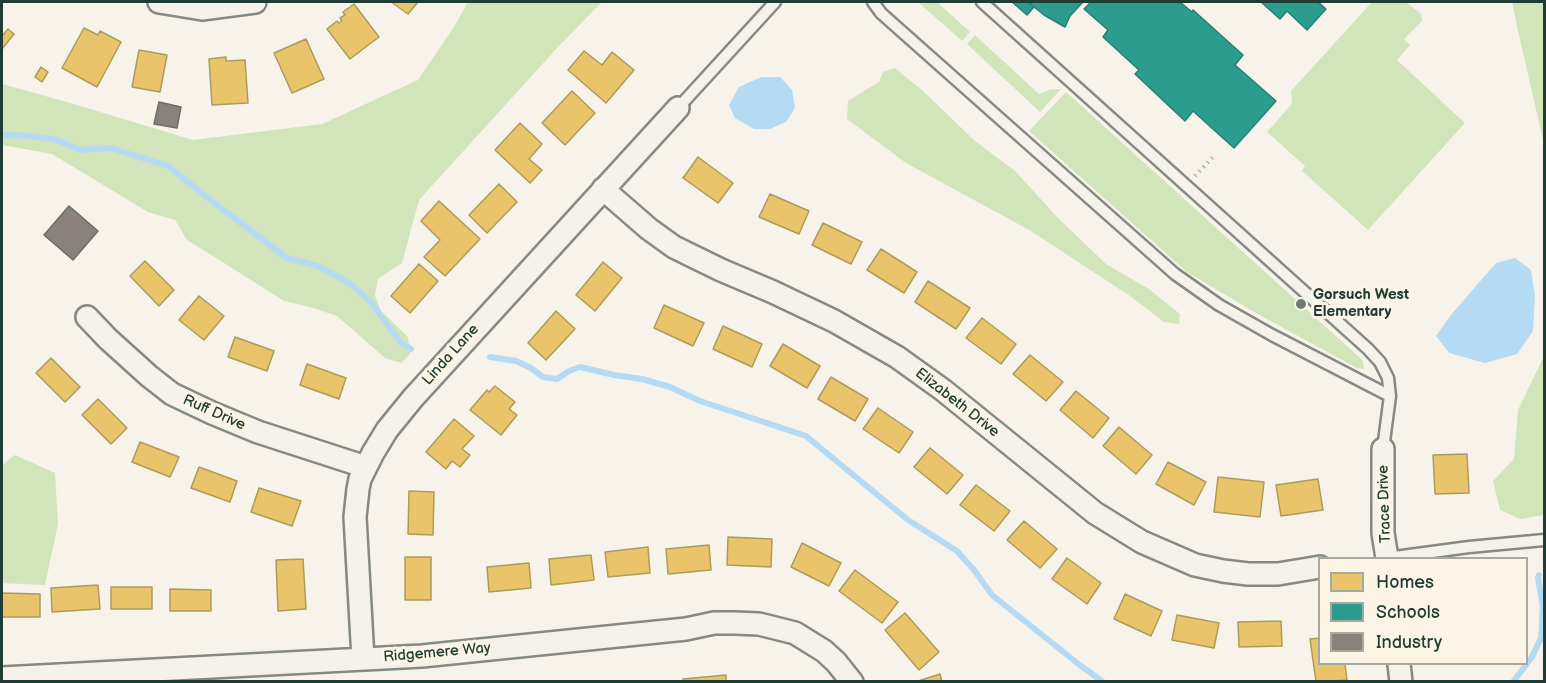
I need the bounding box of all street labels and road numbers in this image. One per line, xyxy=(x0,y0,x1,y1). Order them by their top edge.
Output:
street label: Linda Lane xyxy=(419,321,483,389)
street label: Elizabeth Drive xyxy=(911,365,1003,441)
street label: Ruff Drive xyxy=(180,391,248,435)
street label: Trace Drive xyxy=(1375,465,1395,543)
street label: Ridgemere Way xyxy=(383,639,491,667)

